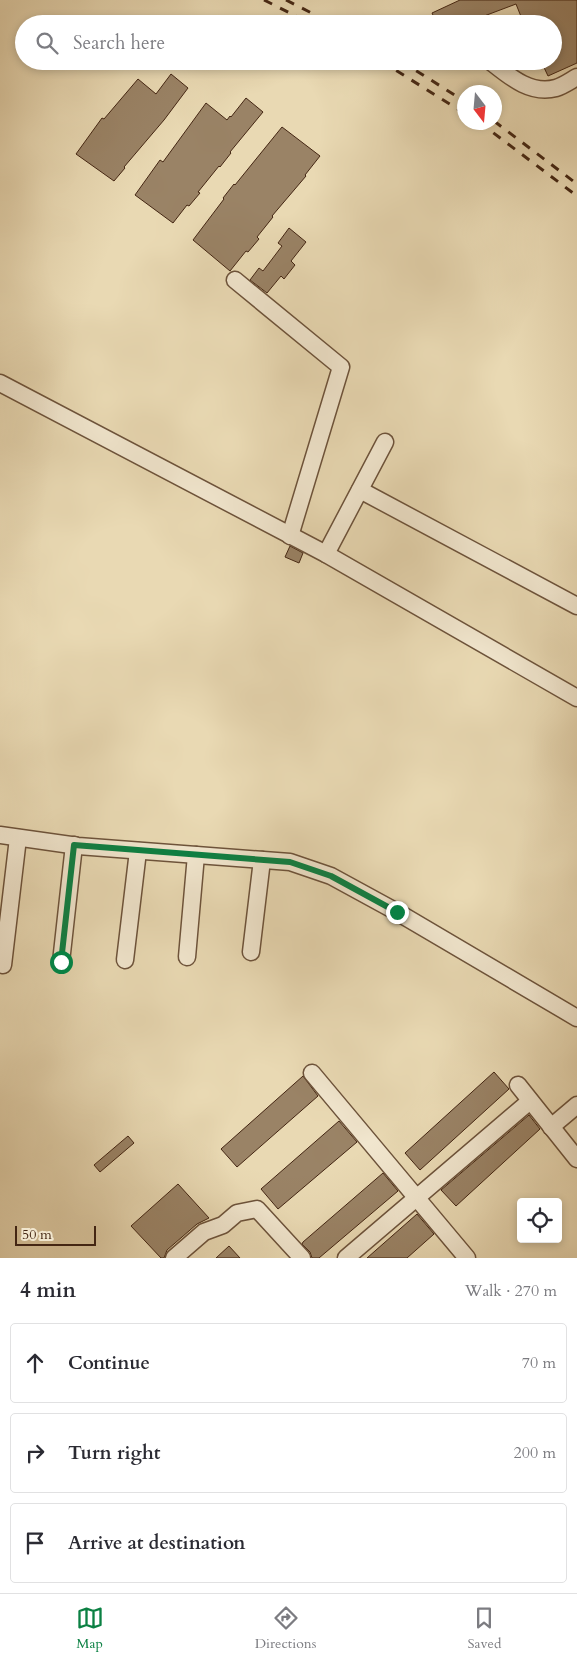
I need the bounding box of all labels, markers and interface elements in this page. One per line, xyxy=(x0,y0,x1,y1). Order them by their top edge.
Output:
search box xyxy=(15,15,562,70)
icon: search xyxy=(33,29,61,57)
text: Search here xyxy=(73,30,165,56)
north arrow xyxy=(457,85,502,130)
route end xyxy=(386,901,409,924)
route start xyxy=(50,951,73,974)
map controls xyxy=(517,1198,562,1243)
button: locate xyxy=(517,1198,562,1243)
scale bar xyxy=(15,1223,96,1246)
text: 50 m xyxy=(22,1225,52,1244)
text: 4 min xyxy=(20,1276,76,1305)
text: Walk · 270 m xyxy=(465,1280,557,1302)
icon: ahead xyxy=(21,1349,49,1377)
text: Continue xyxy=(68,1350,150,1376)
text: 70 m xyxy=(522,1352,556,1374)
icon: right xyxy=(21,1439,49,1467)
text: Turn right xyxy=(68,1440,160,1466)
text: 200 m xyxy=(514,1442,556,1464)
icon: arrive xyxy=(21,1529,49,1557)
text: Arrive at destination xyxy=(68,1530,245,1556)
tab: Map xyxy=(76,1604,104,1653)
tab: Directions xyxy=(255,1604,316,1653)
tab: Saved xyxy=(467,1604,501,1653)

